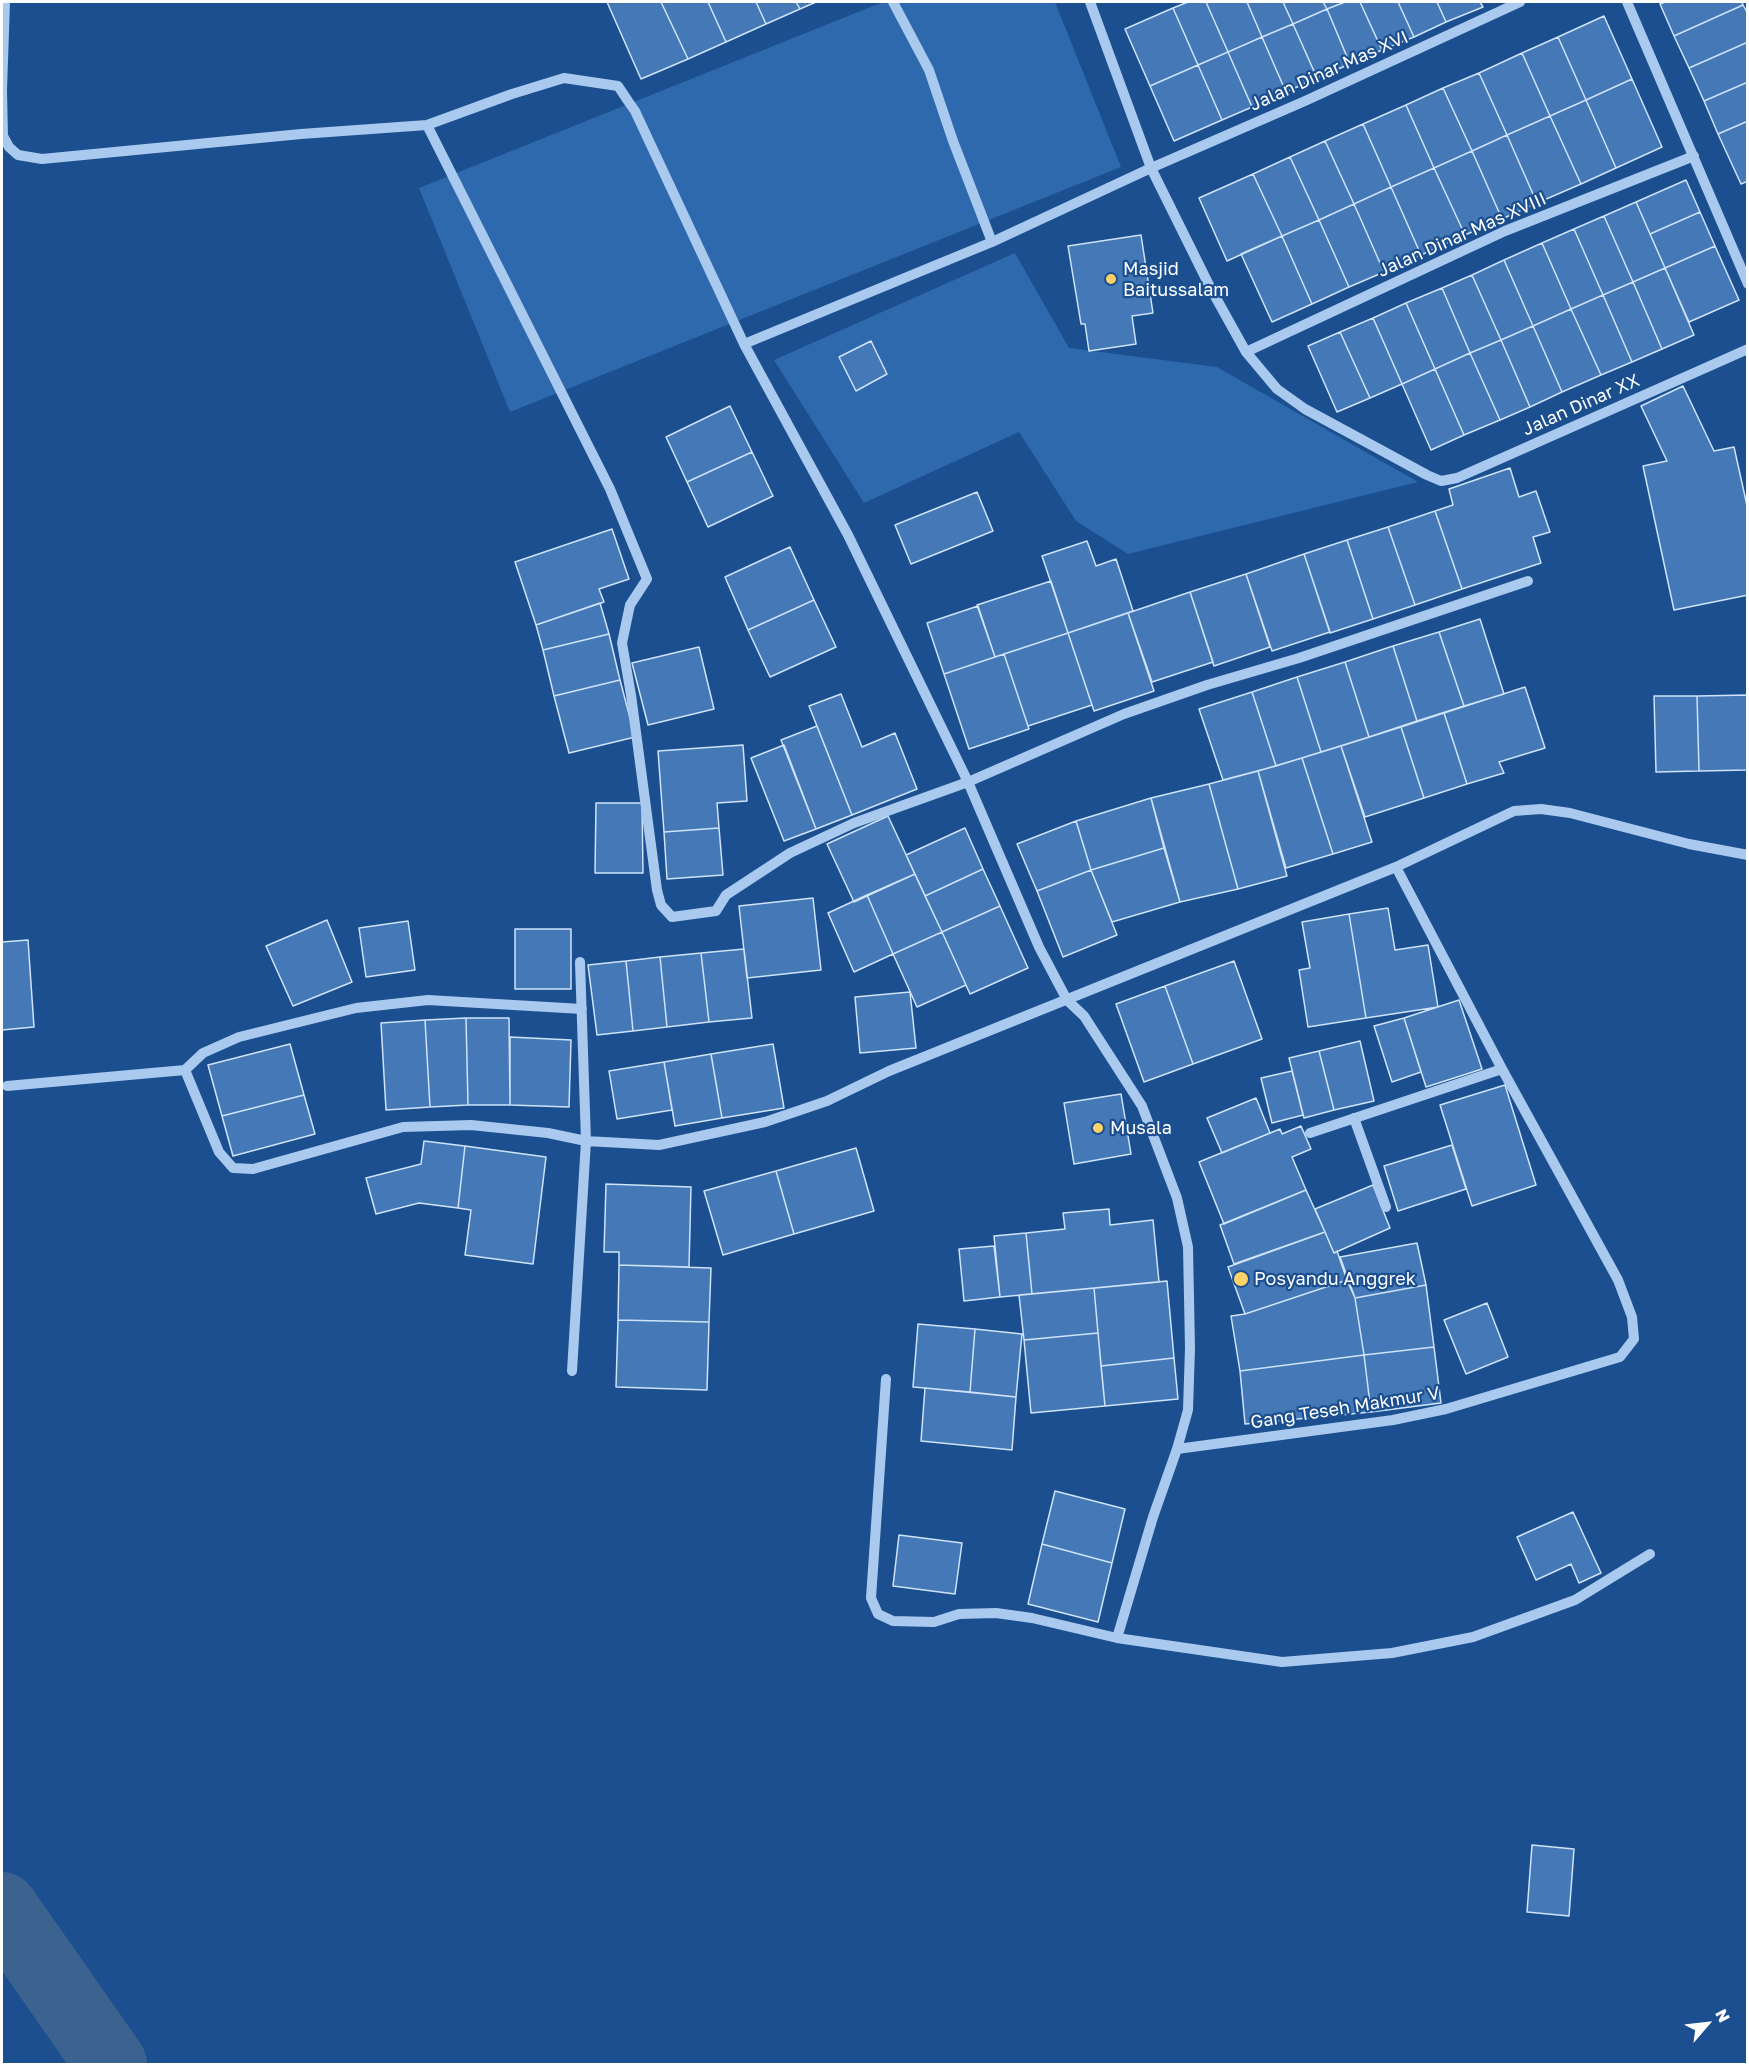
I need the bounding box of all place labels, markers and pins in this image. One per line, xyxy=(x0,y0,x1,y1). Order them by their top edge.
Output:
place label: Masjid Baitussalam xyxy=(1123,258,1229,300)
marker: Masjid Baitussalam xyxy=(1104,272,1118,286)
place label: Musala xyxy=(1110,1117,1172,1139)
marker: Musala xyxy=(1091,1121,1105,1135)
place label: Posyandu Anggrek xyxy=(1254,1268,1416,1290)
marker: Posyandu Anggrek xyxy=(1232,1270,1250,1288)

